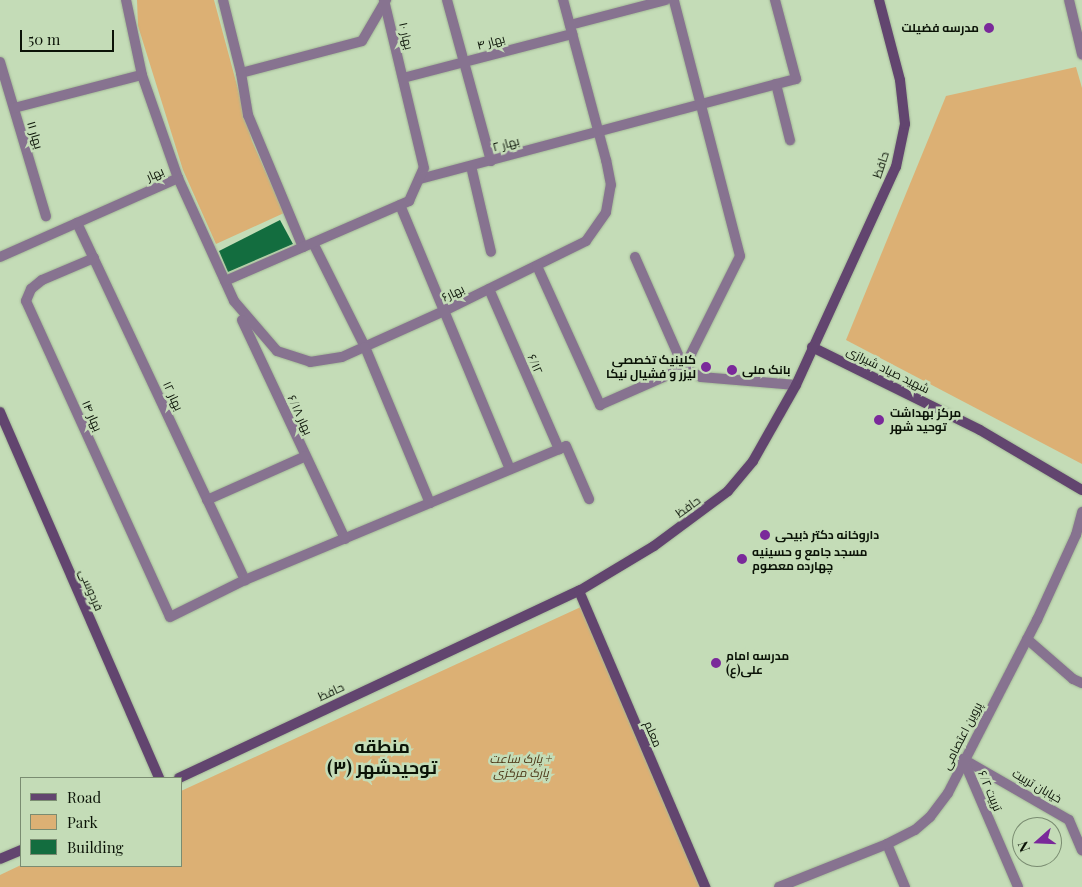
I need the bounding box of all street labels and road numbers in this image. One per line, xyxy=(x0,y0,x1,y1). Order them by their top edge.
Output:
street label: بهار ۱۰ xyxy=(396,21,416,51)
street label: بهار ۴ xyxy=(475,31,507,53)
street label: بهار ۱۱ xyxy=(24,119,46,151)
street label: بهار ۲ xyxy=(491,134,521,154)
street label: حافظ xyxy=(870,150,892,180)
street label: بهار xyxy=(144,164,166,184)
street label: بهار۶ xyxy=(439,281,467,305)
street label: شهید صیاد شیرازی xyxy=(844,344,932,396)
street label: ۶/۱۲ xyxy=(524,352,546,376)
street label: بهار ۱۲ xyxy=(160,379,186,413)
street label: بهار ۶/۱۸ xyxy=(285,393,315,437)
street label: بهار ۱۴ xyxy=(79,398,105,434)
street label: حافظ xyxy=(673,493,703,521)
street label: فردوسی xyxy=(76,567,106,613)
street label: حافظ xyxy=(316,680,346,704)
street label: پروین اعتصامی xyxy=(939,700,985,772)
street label: معلم xyxy=(641,719,665,749)
street label: خیابان تربیت xyxy=(1010,766,1064,806)
street label: تربیت ۶/۲ xyxy=(975,768,1005,814)

